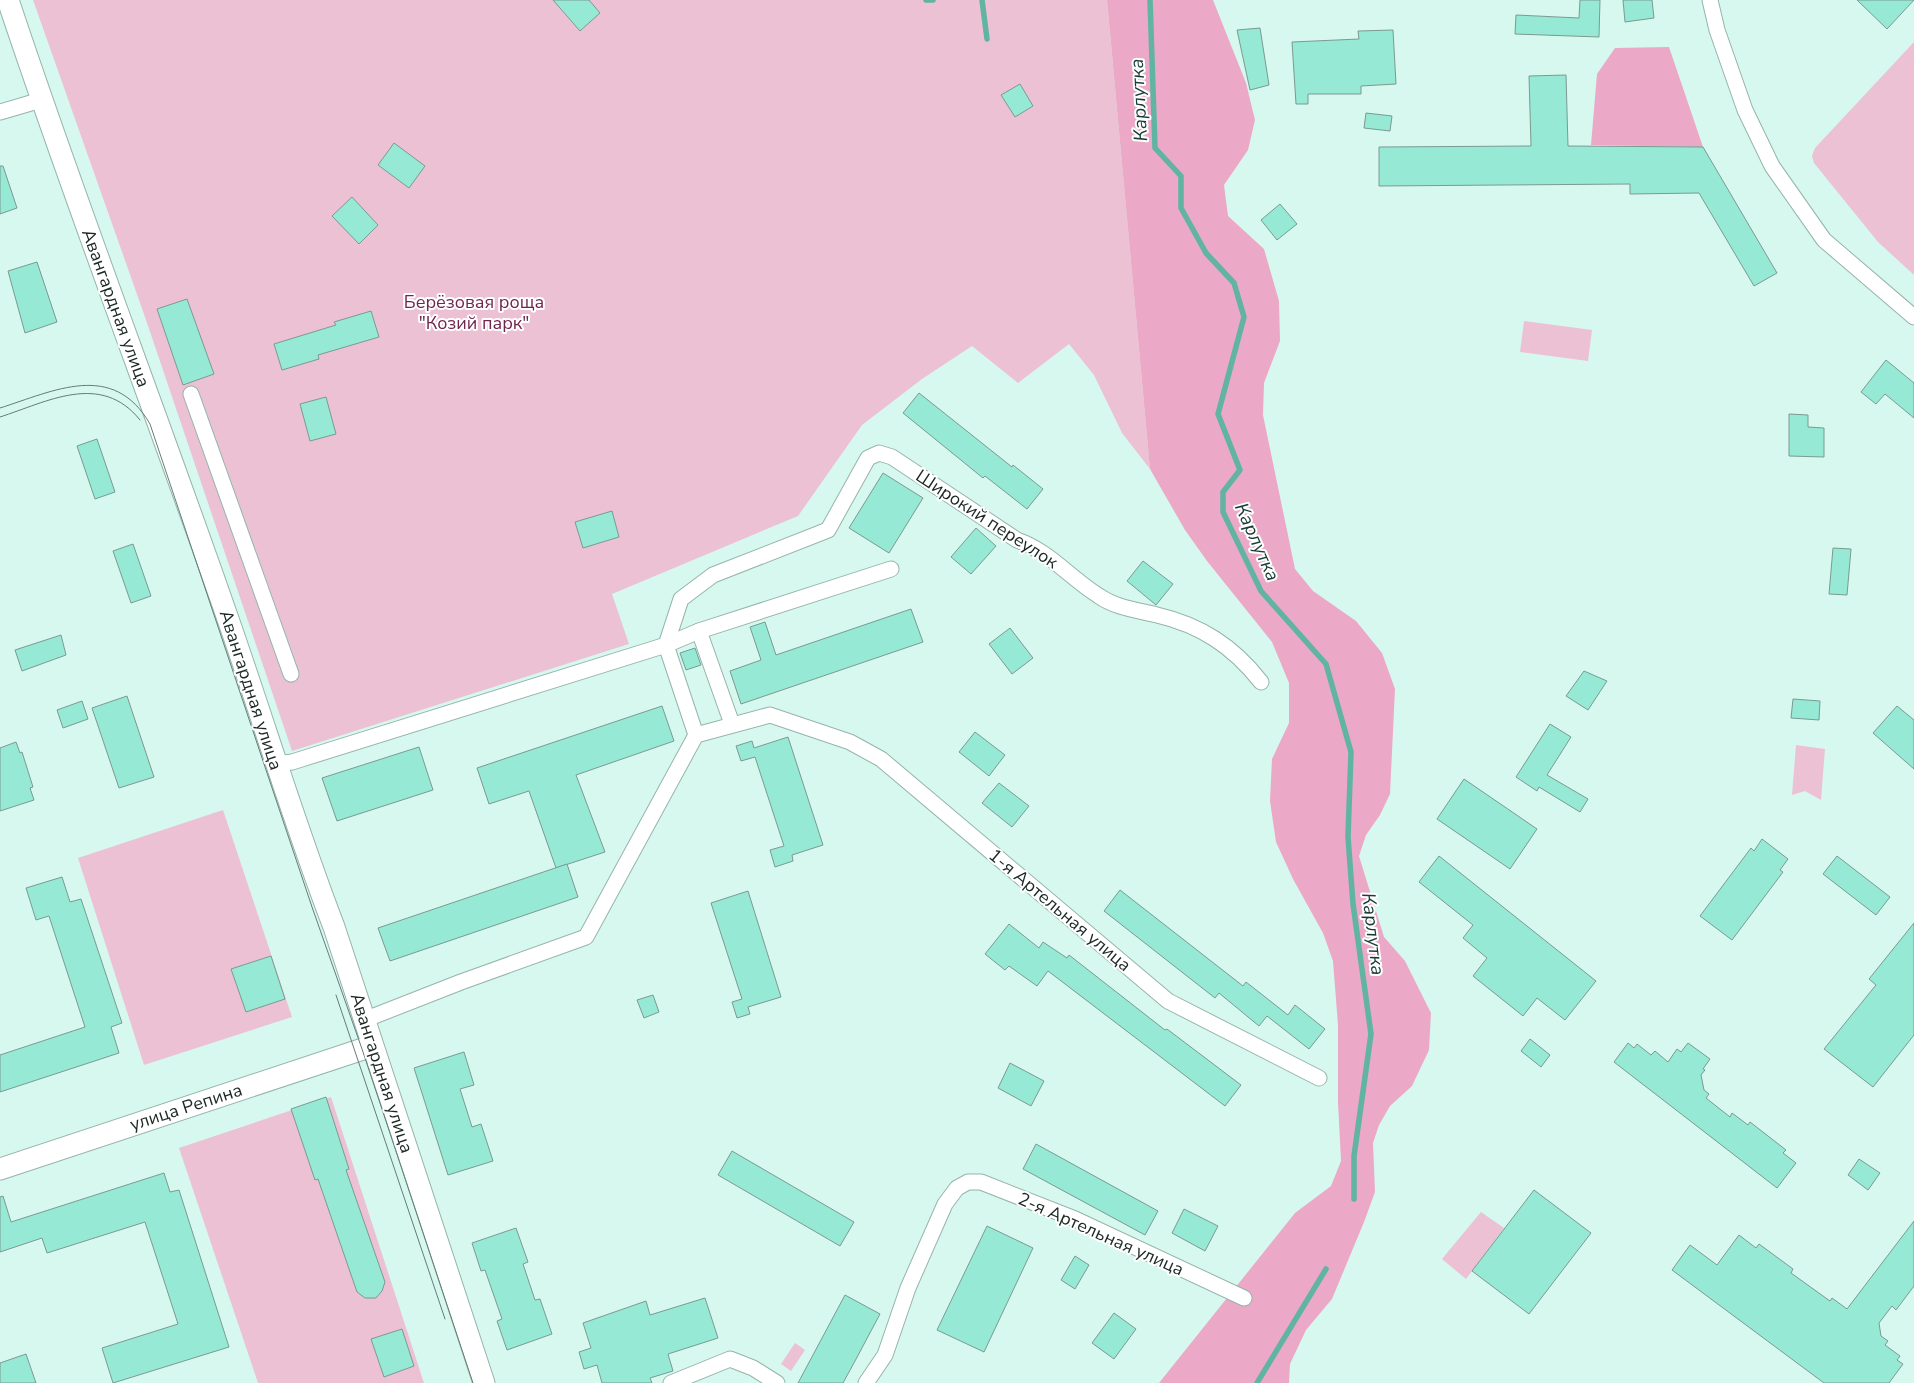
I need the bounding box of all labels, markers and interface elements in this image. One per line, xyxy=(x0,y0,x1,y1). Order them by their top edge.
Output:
water label: Карлутка xyxy=(1124,58,1154,142)
street label: Авангардная улица xyxy=(76,225,156,391)
park label: Берёзовая роща "Козий парк" xyxy=(404,290,544,335)
street label: Широкий переулок xyxy=(911,464,1063,574)
water label: Карлутка xyxy=(1228,499,1286,585)
street label: Авангардная улица xyxy=(214,607,288,773)
street label: 1-я Артельная улица xyxy=(984,843,1136,977)
water label: Карлутка xyxy=(1355,891,1391,977)
street label: Авангардная улица xyxy=(345,990,419,1156)
street label: улица Репина xyxy=(127,1078,245,1136)
street label: 2-я Артельная улица xyxy=(1014,1187,1188,1281)

